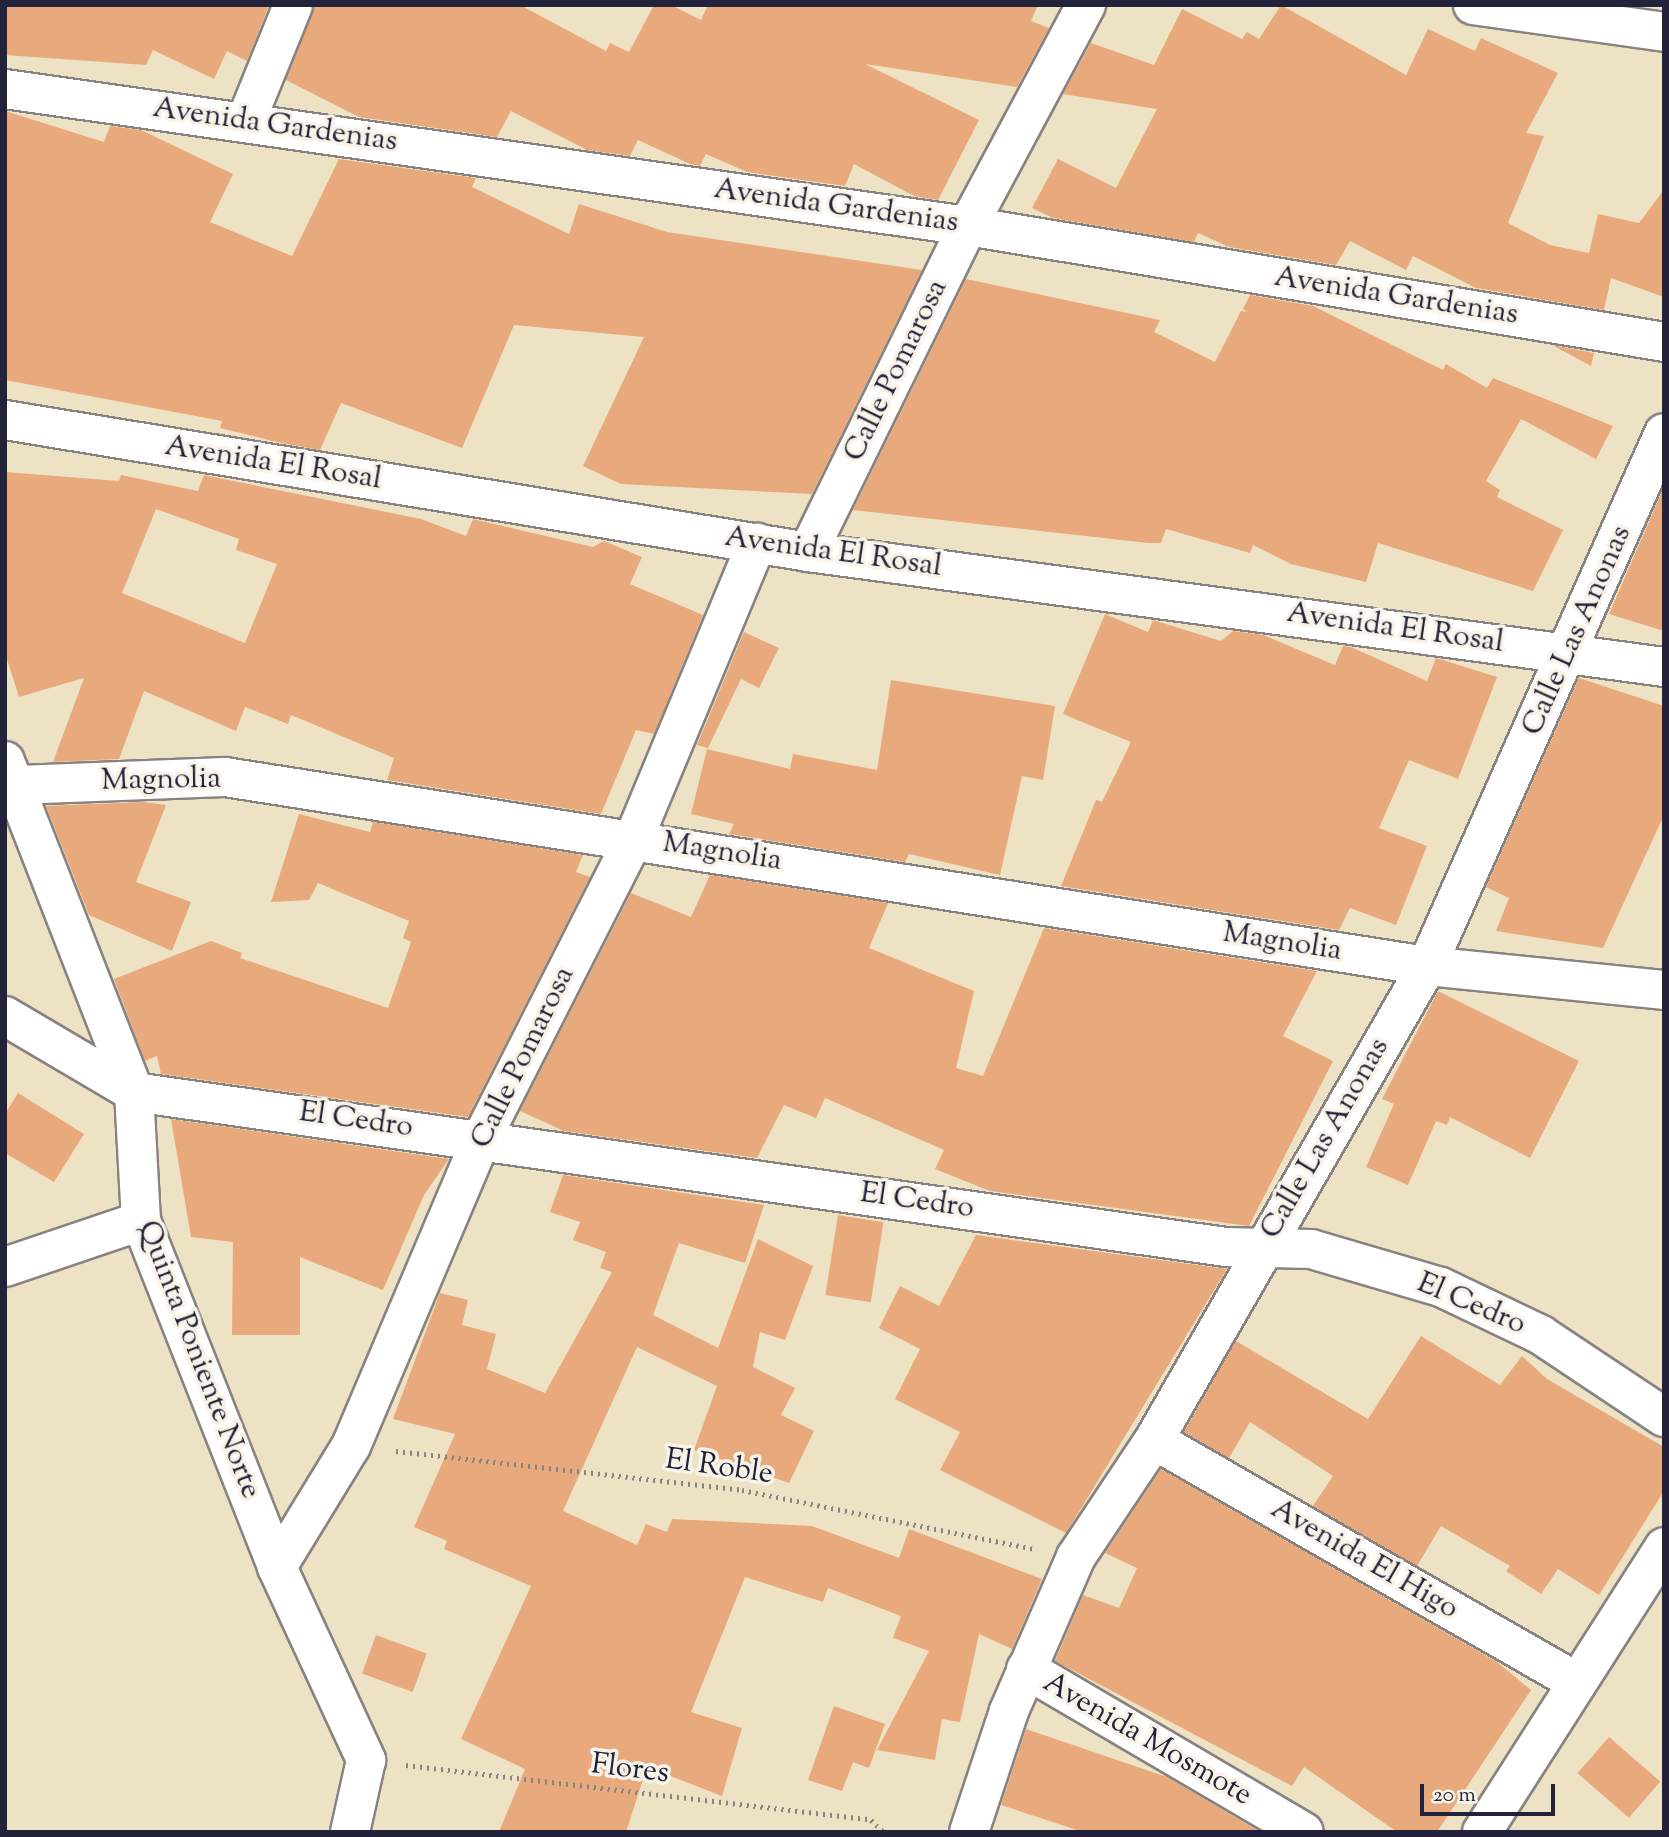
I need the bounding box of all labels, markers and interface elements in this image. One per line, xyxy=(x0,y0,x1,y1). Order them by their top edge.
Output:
street label: Avenida Gardenias xyxy=(150,91,400,161)
street label: Avenida Gardenias xyxy=(711,172,961,242)
street label: Avenida Gardenias xyxy=(1271,260,1521,334)
street label: Calle Pomarosa xyxy=(837,274,957,468)
street label: Avenida El Rosal xyxy=(162,429,384,499)
street label: Avenida El Rosal xyxy=(722,520,944,586)
street label: Calle Las Anonas xyxy=(1516,520,1640,742)
street label: Avenida El Rosal xyxy=(1284,596,1506,662)
street label: Magnolia xyxy=(101,762,221,800)
street label: Magnolia xyxy=(660,826,784,880)
street label: Magnolia xyxy=(1220,916,1344,970)
street label: Calle Pomarosa xyxy=(464,961,584,1155)
street label: Calle Las Anonas xyxy=(1254,1032,1398,1246)
street label: El Cedro xyxy=(297,1095,415,1147)
street label: El Cedro xyxy=(858,1176,976,1228)
street label: Quinta Poniente Norte xyxy=(128,1216,268,1504)
street label: El Cedro xyxy=(1411,1266,1531,1344)
street label: El Roble xyxy=(663,1443,775,1493)
street label: Avenida El Higo xyxy=(1264,1492,1464,1628)
street label: Avenida Mosmote xyxy=(1036,1666,1258,1814)
street label: Flores xyxy=(589,1747,671,1793)
scale bar xyxy=(1424,1770,1559,1814)
text: 20 m xyxy=(1433,1781,1476,1811)

